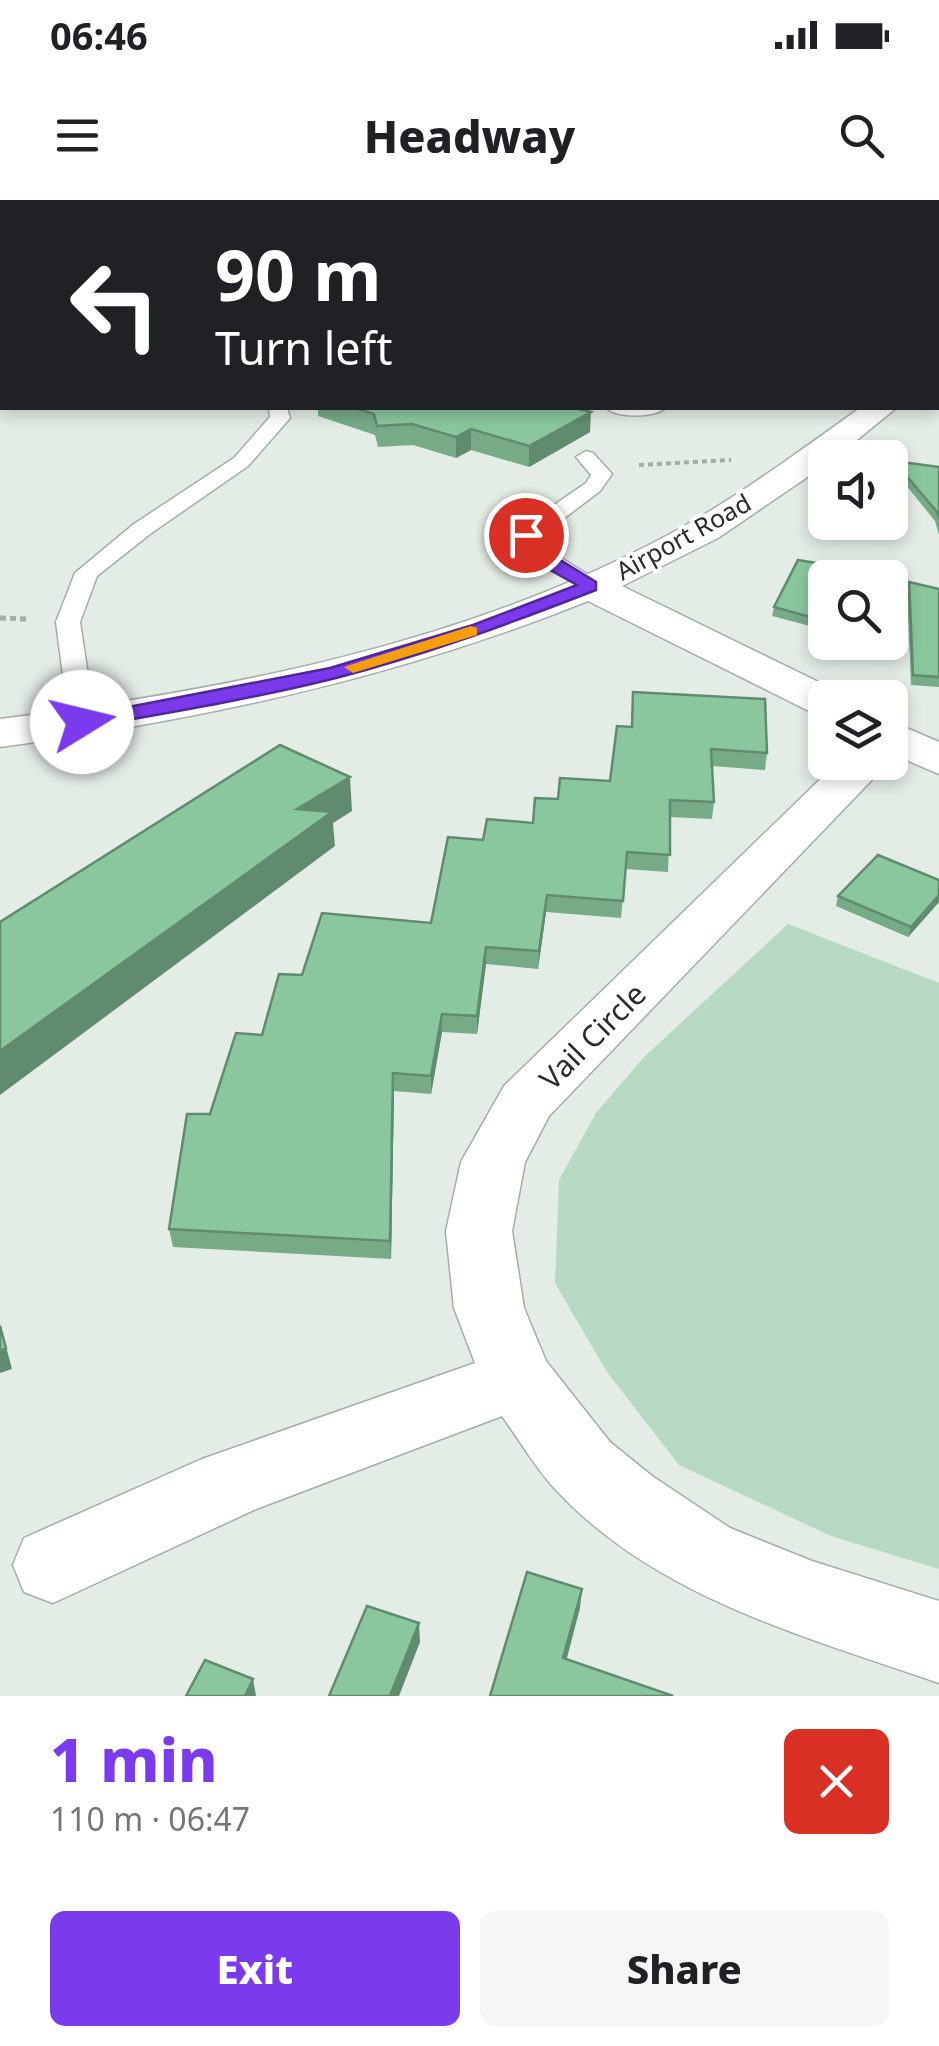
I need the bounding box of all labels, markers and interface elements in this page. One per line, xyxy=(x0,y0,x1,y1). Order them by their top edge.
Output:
text: 06:46 xyxy=(50,9,148,61)
text: Headway xyxy=(364,105,575,166)
icon: menu xyxy=(50,108,105,163)
icon: search xyxy=(834,108,889,163)
text: 90 m xyxy=(215,226,382,322)
icon: left xyxy=(50,240,180,370)
text: Turn left xyxy=(215,317,392,378)
map controls xyxy=(808,440,908,780)
button: sound xyxy=(808,440,908,540)
street label: Airport Road xyxy=(610,485,756,587)
pin xyxy=(484,493,569,578)
icon: arrive xyxy=(499,508,554,563)
button: search xyxy=(808,560,908,660)
position arrow xyxy=(30,670,134,774)
button: layers xyxy=(808,680,908,780)
street label: Vail Circle xyxy=(530,974,654,1098)
text: 1 min xyxy=(50,1718,218,1800)
button: close xyxy=(784,1729,889,1834)
text: 110 m · 06:47 xyxy=(50,1797,250,1840)
button: Exit xyxy=(50,1911,460,2026)
button: Share xyxy=(480,1911,889,2026)

